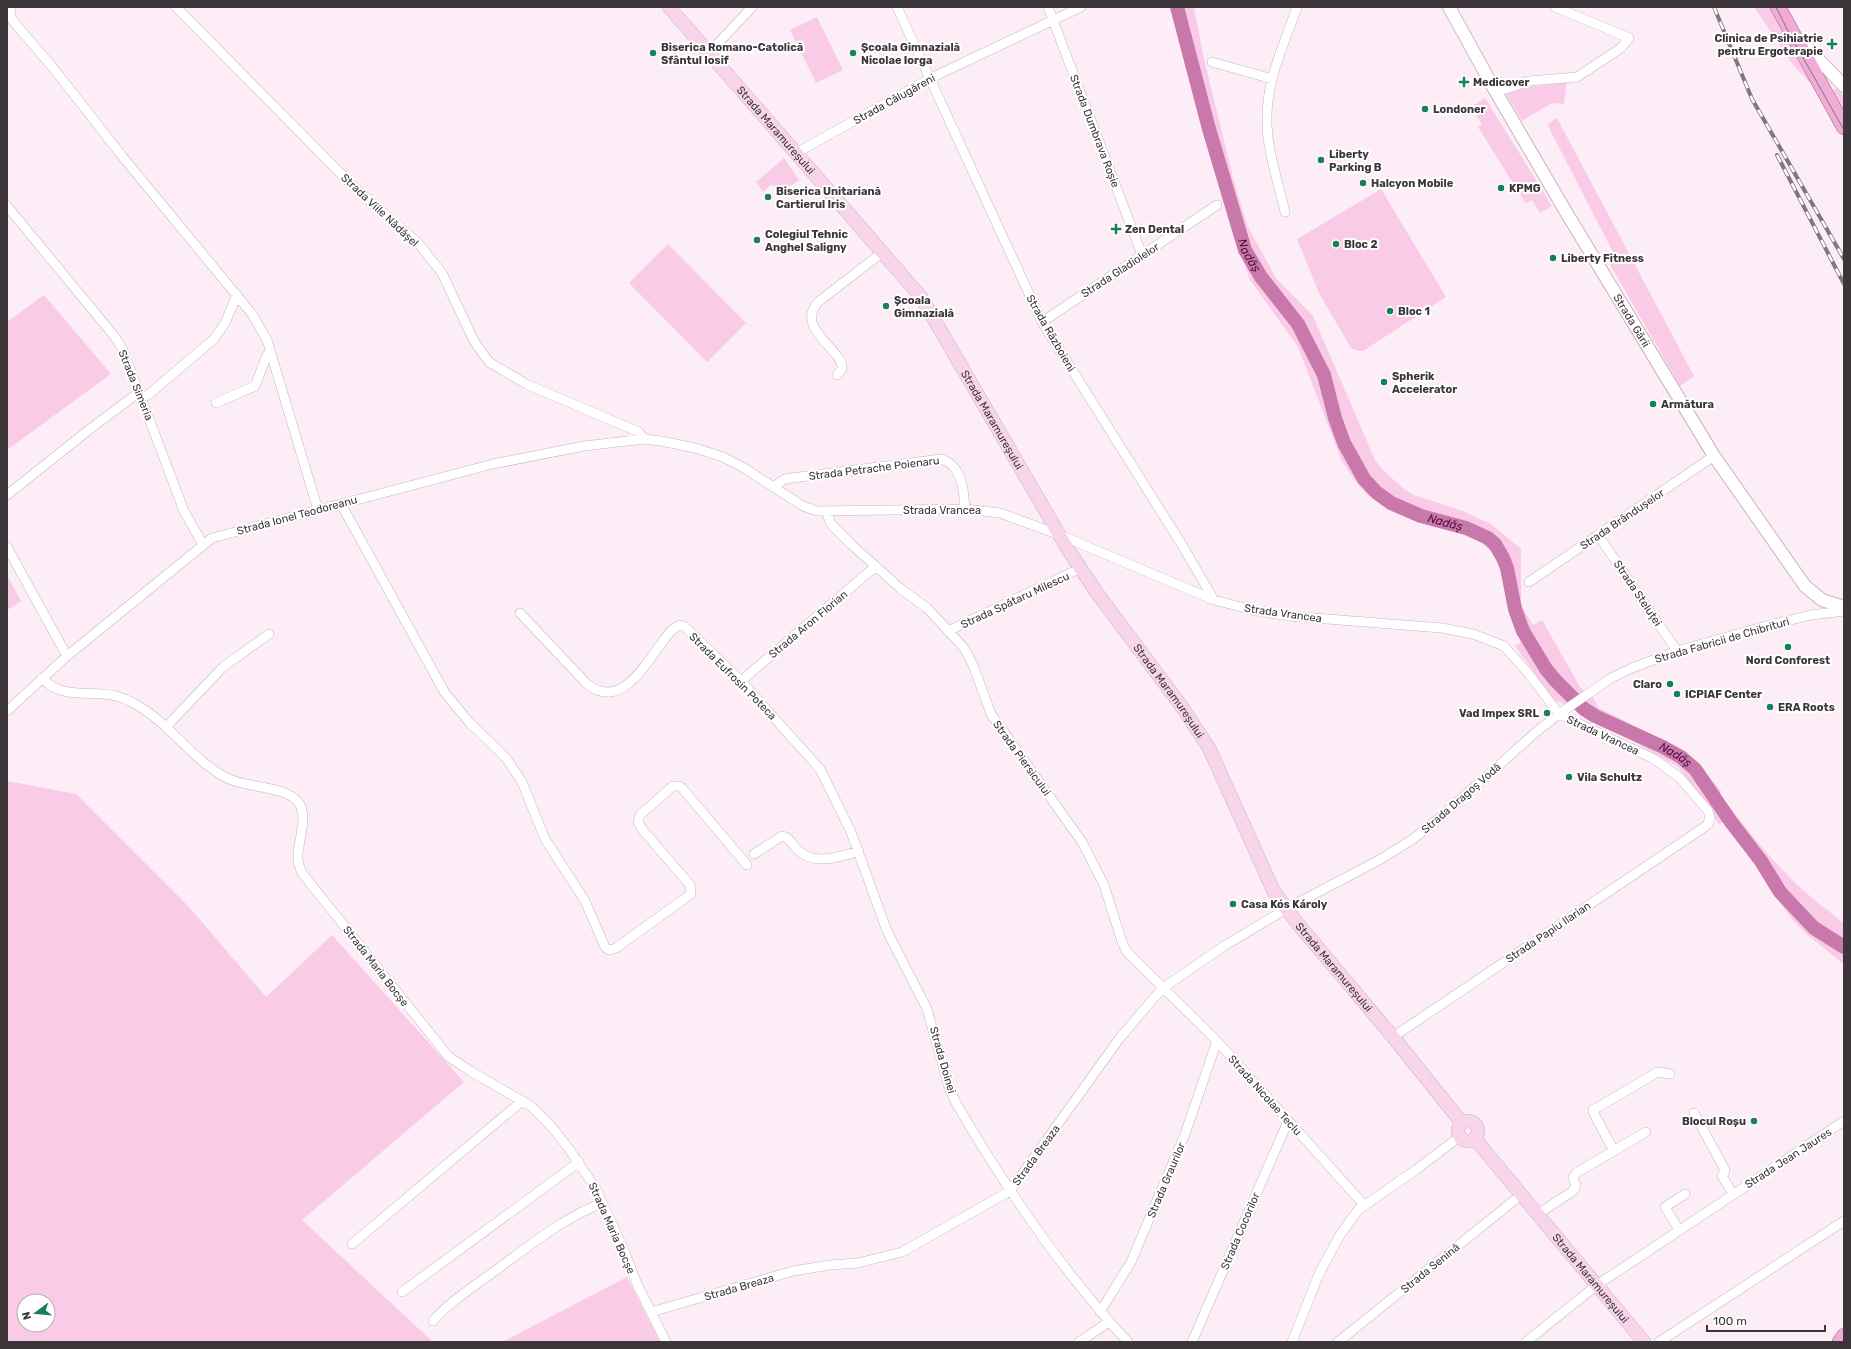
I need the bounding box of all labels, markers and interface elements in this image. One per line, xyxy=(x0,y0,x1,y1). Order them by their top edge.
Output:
place label: Clinica de Psihiatrie pentru Ergoterapie xyxy=(1714,32,1823,58)
marker: Clinica de Psihiatrie pentru Ergoterapie xyxy=(1826,38,1838,50)
place label: Biserica Romano-Catolică Sfântul Iosif xyxy=(661,41,803,67)
place label: Școala Gimnazială Nicolae Iorga xyxy=(861,41,960,67)
marker: Biserica Romano-Catolică Sfântul Iosif xyxy=(648,48,658,58)
marker: Școala Gimnazială Nicolae Iorga xyxy=(848,48,858,58)
street label: Strada Călugăreni xyxy=(851,72,937,127)
street label: Strada Dumbrava Roșie xyxy=(1067,73,1122,189)
marker: Medicover xyxy=(1458,76,1470,88)
place label: Medicover xyxy=(1473,76,1530,89)
street label: Strada Maramureșului xyxy=(734,84,817,177)
place label: Londoner xyxy=(1433,103,1486,116)
marker: Londoner xyxy=(1420,104,1430,114)
place label: Liberty Parking B xyxy=(1329,148,1382,174)
marker: Liberty Parking B xyxy=(1316,155,1326,165)
street label: Strada Viile Nădășel xyxy=(338,171,421,250)
place label: Halcyon Mobile xyxy=(1371,177,1454,190)
marker: Halcyon Mobile xyxy=(1358,178,1368,188)
place label: KPMG xyxy=(1509,182,1541,195)
marker: KPMG xyxy=(1496,183,1506,193)
place label: Biserica Unitariană Cartierul Iris xyxy=(776,185,881,211)
marker: Biserica Unitariană Cartierul Iris xyxy=(763,192,773,202)
marker: Zen Dental xyxy=(1110,223,1122,235)
place label: Zen Dental xyxy=(1125,223,1184,236)
place label: Colegiul Tehnic Anghel Saligny xyxy=(765,228,848,254)
marker: Colegiul Tehnic Anghel Saligny xyxy=(752,235,762,245)
water label: Nadăș xyxy=(1235,237,1264,275)
place label: Bloc 2 xyxy=(1344,238,1378,251)
marker: Bloc 2 xyxy=(1331,239,1341,249)
street label: Strada Gladiolelor xyxy=(1079,240,1162,300)
place label: Liberty Fitness xyxy=(1561,252,1644,265)
marker: Liberty Fitness xyxy=(1548,253,1558,263)
street label: Strada Gării xyxy=(1610,292,1652,350)
street label: Strada Războieni xyxy=(1023,293,1078,374)
place label: Școala Gimnazială xyxy=(894,294,954,320)
marker: Școala Gimnazială xyxy=(881,301,891,311)
place label: Bloc 1 xyxy=(1398,305,1430,318)
marker: Bloc 1 xyxy=(1385,306,1395,316)
street label: Strada Simeria xyxy=(115,348,156,422)
street label: Strada Maramureșului xyxy=(958,368,1026,472)
place label: Spherik Accelerator xyxy=(1392,370,1457,396)
marker: Spherik Accelerator xyxy=(1379,377,1389,387)
place label: Armătura xyxy=(1661,398,1714,411)
marker: Armătura xyxy=(1648,399,1658,409)
street label: Strada Petrache Poienaru xyxy=(808,454,940,483)
street label: Strada Brândușelor xyxy=(1578,486,1668,552)
street label: Strada Ionel Teodoreanu xyxy=(236,493,359,538)
street label: Strada Vrancea xyxy=(903,504,981,517)
water label: Nadăș xyxy=(1426,511,1464,534)
street label: Strada Steluței xyxy=(1611,558,1664,629)
street label: Strada Spătaru Milescu xyxy=(959,570,1072,631)
street label: Strada Aron Florian xyxy=(766,588,850,661)
street label: Strada Vrancea xyxy=(1243,602,1323,625)
street label: Strada Fabricii de Chibrituri xyxy=(1653,615,1791,666)
street label: Strada Eufrosin Poteca xyxy=(686,630,779,723)
street label: Strada Maramureșului xyxy=(1130,642,1206,740)
marker: Nord Conforest xyxy=(1783,642,1793,652)
place label: Nord Conforest xyxy=(1746,654,1830,667)
place label: Claro xyxy=(1633,678,1662,691)
marker: Claro xyxy=(1665,679,1675,689)
place label: ICPIAF Center xyxy=(1685,688,1762,701)
marker: ICPIAF Center xyxy=(1672,689,1682,699)
place label: ERA Roots xyxy=(1778,701,1835,714)
marker: ERA Roots xyxy=(1765,702,1775,712)
place label: Vad Impex SRL xyxy=(1459,707,1539,720)
marker: Vad Impex SRL xyxy=(1542,708,1552,718)
street label: Strada Vrancea xyxy=(1565,713,1641,758)
street label: Strada Piersicului xyxy=(990,718,1053,798)
water label: Nadăș xyxy=(1657,739,1695,770)
street label: Strada Dragoș Vodă xyxy=(1419,760,1504,836)
place label: Vila Schultz xyxy=(1577,771,1642,784)
marker: Vila Schultz xyxy=(1564,772,1574,782)
place label: Casa Kós Károly xyxy=(1241,898,1328,911)
marker: Casa Kós Károly xyxy=(1228,899,1238,909)
street label: Strada Papiu Ilarian xyxy=(1503,899,1593,966)
street label: Strada Maramureșului xyxy=(1293,920,1375,1014)
street label: Strada Maria Bocșe xyxy=(340,923,411,1009)
street label: Strada Doinei xyxy=(927,1025,958,1095)
street label: Strada Nicolae Teclu xyxy=(1225,1053,1304,1138)
place label: Blocul Roșu xyxy=(1682,1115,1746,1128)
marker: Blocul Roșu xyxy=(1749,1116,1759,1126)
street label: Strada Breaza xyxy=(1010,1122,1063,1188)
street label: Strada Jean Jaures xyxy=(1743,1125,1834,1191)
street label: Strada Graurilor xyxy=(1145,1140,1189,1220)
street label: Strada Maria Bocșe xyxy=(586,1181,638,1276)
street label: Strada Cocorilor xyxy=(1218,1190,1263,1272)
street label: Strada Maramureșului xyxy=(1549,1231,1631,1326)
street label: Strada Senină xyxy=(1398,1241,1462,1296)
street label: Strada Breaza xyxy=(703,1271,776,1304)
north arrow xyxy=(16,1293,56,1333)
scale bar xyxy=(1707,1307,1825,1333)
text: N xyxy=(20,1310,34,1321)
text: 100 m xyxy=(1713,1314,1747,1328)

